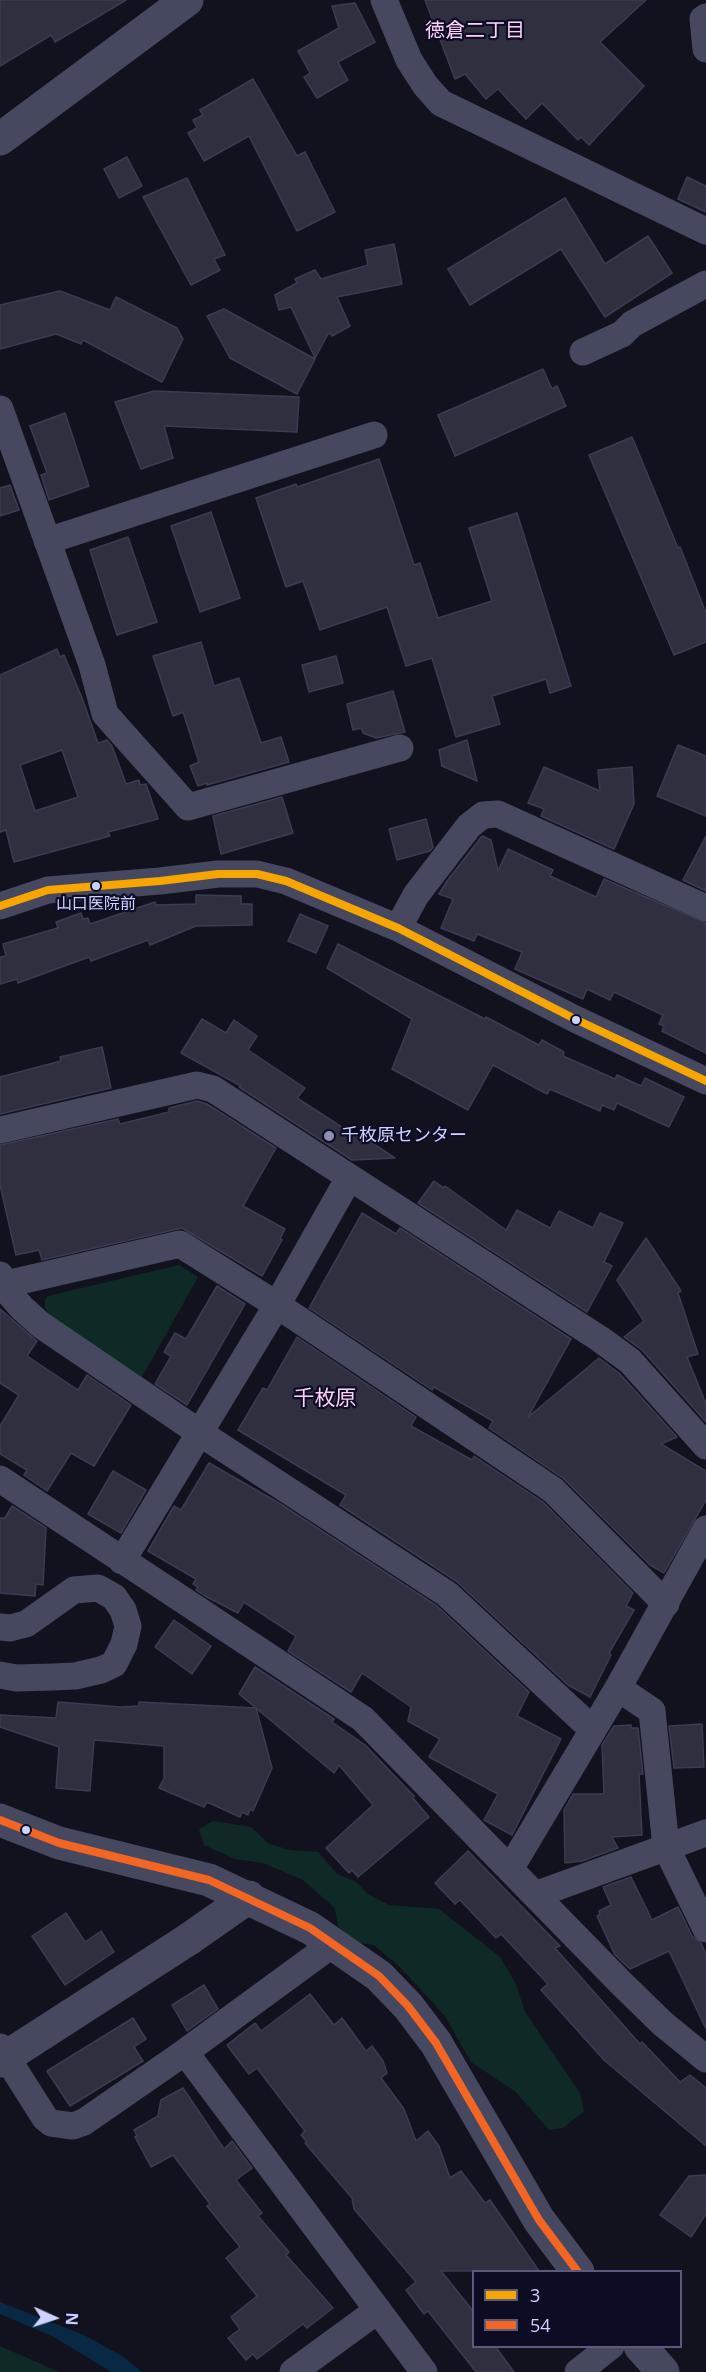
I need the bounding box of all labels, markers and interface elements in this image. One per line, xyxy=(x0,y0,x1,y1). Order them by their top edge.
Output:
district label: 徳倉二丁目 xyxy=(425,19,525,43)
marker: 山口医院前 xyxy=(90,880,102,892)
place label: 山口医院前 xyxy=(56,894,136,914)
unlabelled marker xyxy=(570,1014,582,1026)
place label: 千枚原センター xyxy=(341,1125,467,1147)
marker: 千枚原センター xyxy=(322,1129,336,1143)
district label: 千枚原 xyxy=(294,1386,356,1412)
unlabelled marker xyxy=(20,1824,32,1836)
legend xyxy=(472,2270,682,2348)
text: 3 xyxy=(530,2283,540,2307)
north arrow xyxy=(24,2288,84,2348)
text: N xyxy=(61,2312,83,2326)
text: 54 xyxy=(530,2313,551,2337)

